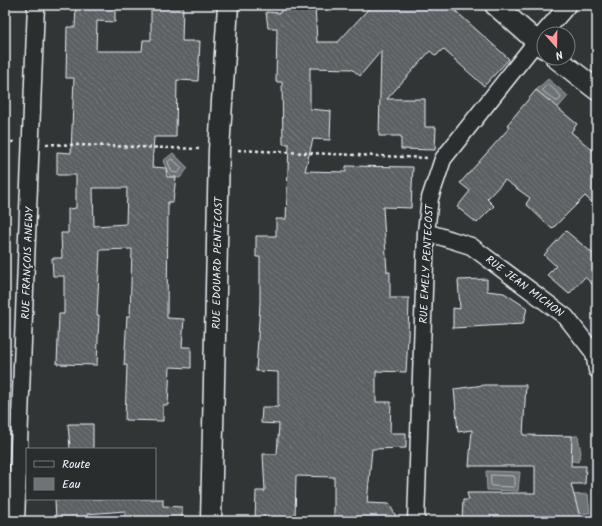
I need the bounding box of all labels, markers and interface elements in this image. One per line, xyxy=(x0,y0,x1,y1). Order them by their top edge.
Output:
north arrow xyxy=(536,26,576,66)
text: N xyxy=(553,45,565,64)
street label: RUE EDOUARD PENTECOST xyxy=(208,195,228,329)
street label: RUE EMELY PENTECOST xyxy=(415,203,439,324)
street label: RUE FRANÇOIS ANEWY xyxy=(17,206,39,320)
street label: RUE JEAN MICHON xyxy=(481,251,568,323)
legend xyxy=(26,448,156,500)
text: Route xyxy=(62,455,91,474)
text: Eau xyxy=(62,475,81,494)

